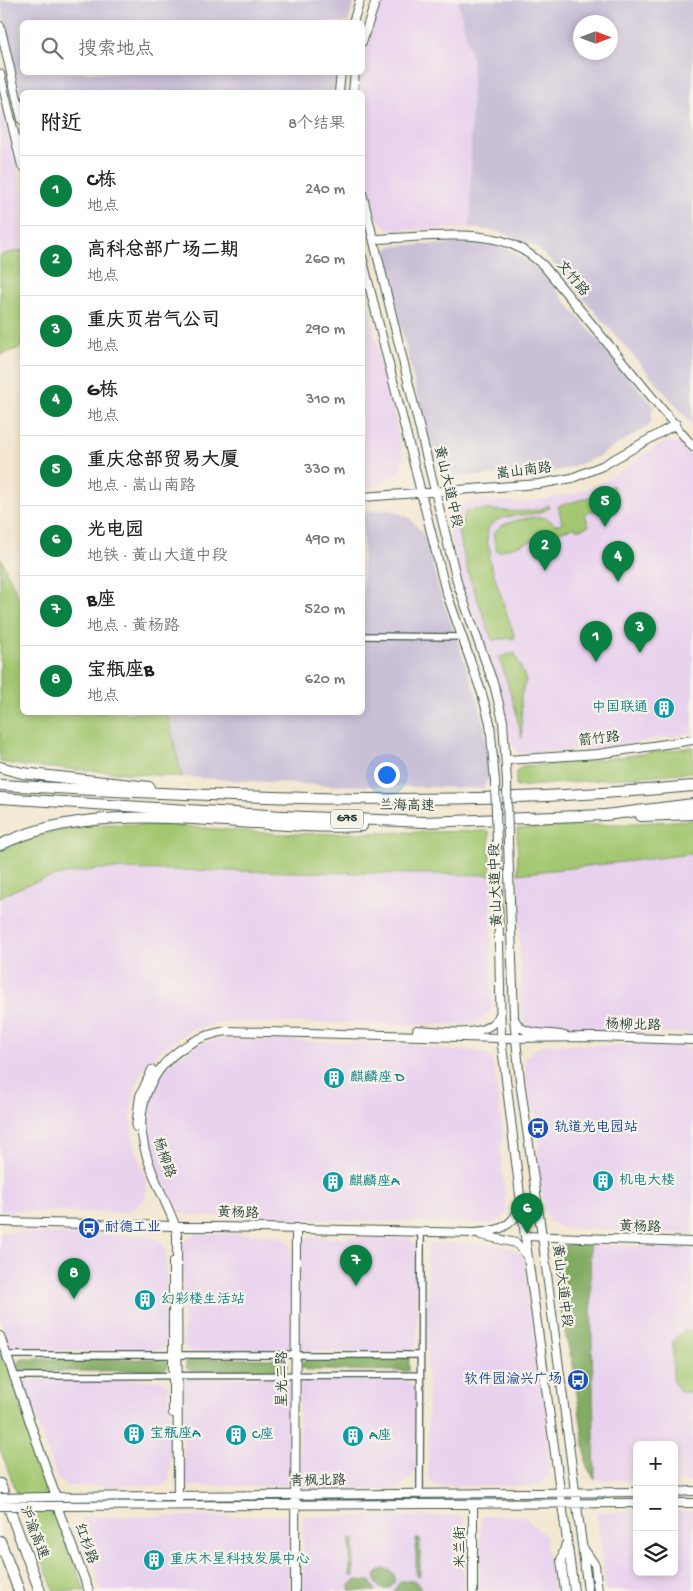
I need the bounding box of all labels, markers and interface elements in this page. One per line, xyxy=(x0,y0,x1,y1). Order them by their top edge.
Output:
north arrow xyxy=(573,15,618,60)
search box xyxy=(20,20,365,75)
icon: search xyxy=(38,34,66,62)
text: 搜索地点 xyxy=(78,39,154,62)
text: 附近 xyxy=(40,113,82,138)
text: 8个结果 xyxy=(288,116,345,135)
text: C栋 xyxy=(87,170,116,193)
text: 1 xyxy=(53,181,59,200)
text: 240 m xyxy=(305,181,345,200)
text: 地点 xyxy=(87,198,119,217)
text: 高科总部广场二期 xyxy=(87,240,239,263)
text: 2 xyxy=(52,251,60,270)
text: 260 m xyxy=(305,251,345,270)
street label: 文竹路 xyxy=(552,257,593,301)
text: 地点 xyxy=(87,268,119,287)
text: 重庆页岩气公司 xyxy=(87,310,220,333)
text: 3 xyxy=(52,321,60,340)
text: 290 m xyxy=(305,321,345,340)
text: 地点 xyxy=(87,338,119,357)
text: G栋 xyxy=(87,380,118,403)
text: 4 xyxy=(52,391,60,410)
text: 310 m xyxy=(306,391,345,410)
text: 地点 xyxy=(87,408,119,427)
street label: 黄山大道中段 xyxy=(429,444,465,530)
text: 重庆总部贸易大厦 xyxy=(87,450,239,473)
street label: 嵩山南路 xyxy=(495,459,553,484)
text: 5 xyxy=(52,461,60,480)
text: 330 m xyxy=(304,461,345,480)
text: 地点 · 嵩山南路 xyxy=(87,478,196,497)
pin: 5 xyxy=(589,486,621,527)
text: 光电园 xyxy=(87,520,144,543)
pin: 2 xyxy=(529,530,561,571)
text: 6 xyxy=(52,531,60,550)
text: 490 m xyxy=(305,531,345,550)
pin: 4 xyxy=(602,541,634,582)
text: 地铁 · 黄山大道中段 xyxy=(87,548,228,567)
text: B座 xyxy=(87,590,116,613)
text: 7 xyxy=(52,601,60,620)
text: 520 m xyxy=(305,601,345,620)
pin: 3 xyxy=(624,612,656,653)
text: 地点 · 黄杨路 xyxy=(87,618,180,637)
pin: 1 xyxy=(580,621,612,662)
text: 宝瓶座B xyxy=(87,660,154,683)
text: 8 xyxy=(52,671,60,690)
text: 620 m xyxy=(305,671,345,690)
text: 地点 xyxy=(87,688,119,707)
building icon: 中国联通 xyxy=(652,696,676,720)
place label: 中国联通 xyxy=(592,699,648,717)
street label: 箭竹路 xyxy=(577,728,621,751)
your location xyxy=(374,762,400,788)
street label: 兰海高速 xyxy=(379,797,435,816)
road number: G75 xyxy=(331,810,363,829)
street label: 黄山大道中段 xyxy=(487,843,507,927)
street label: 杨柳北路 xyxy=(605,1016,661,1035)
building icon: 麒麟座 D xyxy=(322,1066,346,1090)
place label: 麒麟座 D xyxy=(350,1069,405,1087)
bus stop icon: 轨道光电园站 xyxy=(526,1116,550,1140)
place label: 轨道光电园站 xyxy=(554,1119,638,1137)
street label: 杨柳路 xyxy=(148,1135,179,1181)
building icon: 机电大楼 xyxy=(591,1169,615,1193)
building icon: 麒麟座A xyxy=(321,1170,345,1194)
place label: 麒麟座A xyxy=(349,1173,400,1191)
place label: 机电大楼 xyxy=(619,1173,675,1190)
pin: 6 xyxy=(511,1193,543,1234)
street label: 黄杨路 xyxy=(217,1204,259,1223)
bus stop icon: 耐德工业 xyxy=(77,1216,101,1240)
street label: 黄杨路 xyxy=(619,1218,661,1237)
place label: 耐德工业 xyxy=(105,1219,161,1237)
street label: 黄山大道中段 xyxy=(547,1243,575,1329)
pin: 7 xyxy=(340,1245,372,1286)
pin: 8 xyxy=(58,1258,90,1299)
building icon: 幻彩楼生活站 xyxy=(133,1288,157,1312)
place label: 幻彩楼生活站 xyxy=(161,1291,245,1309)
street label: 星光二路 xyxy=(274,1351,292,1407)
bus stop icon: 软件园渝兴广场 xyxy=(566,1368,590,1392)
place label: 软件园渝兴广场 xyxy=(464,1371,562,1389)
building icon: 宝瓶座A xyxy=(122,1422,146,1446)
building icon: C座 xyxy=(224,1423,248,1447)
building icon: A座 xyxy=(341,1424,365,1448)
place label: 宝瓶座A xyxy=(150,1426,201,1443)
place label: C座 xyxy=(252,1427,274,1444)
place label: A座 xyxy=(369,1428,391,1445)
map controls xyxy=(633,1441,678,1576)
button: + xyxy=(633,1441,678,1486)
street label: 青枫北路 xyxy=(290,1472,346,1491)
button: − xyxy=(633,1486,678,1531)
street label: 沪渝高速 xyxy=(15,1503,52,1562)
street label: 红杉路 xyxy=(70,1521,101,1567)
street label: 米兰街 xyxy=(452,1526,470,1568)
button: layers xyxy=(633,1531,678,1576)
building icon: 重庆木星科技发展中心 xyxy=(142,1548,166,1572)
place label: 重庆木星科技发展中心 xyxy=(170,1551,310,1569)

